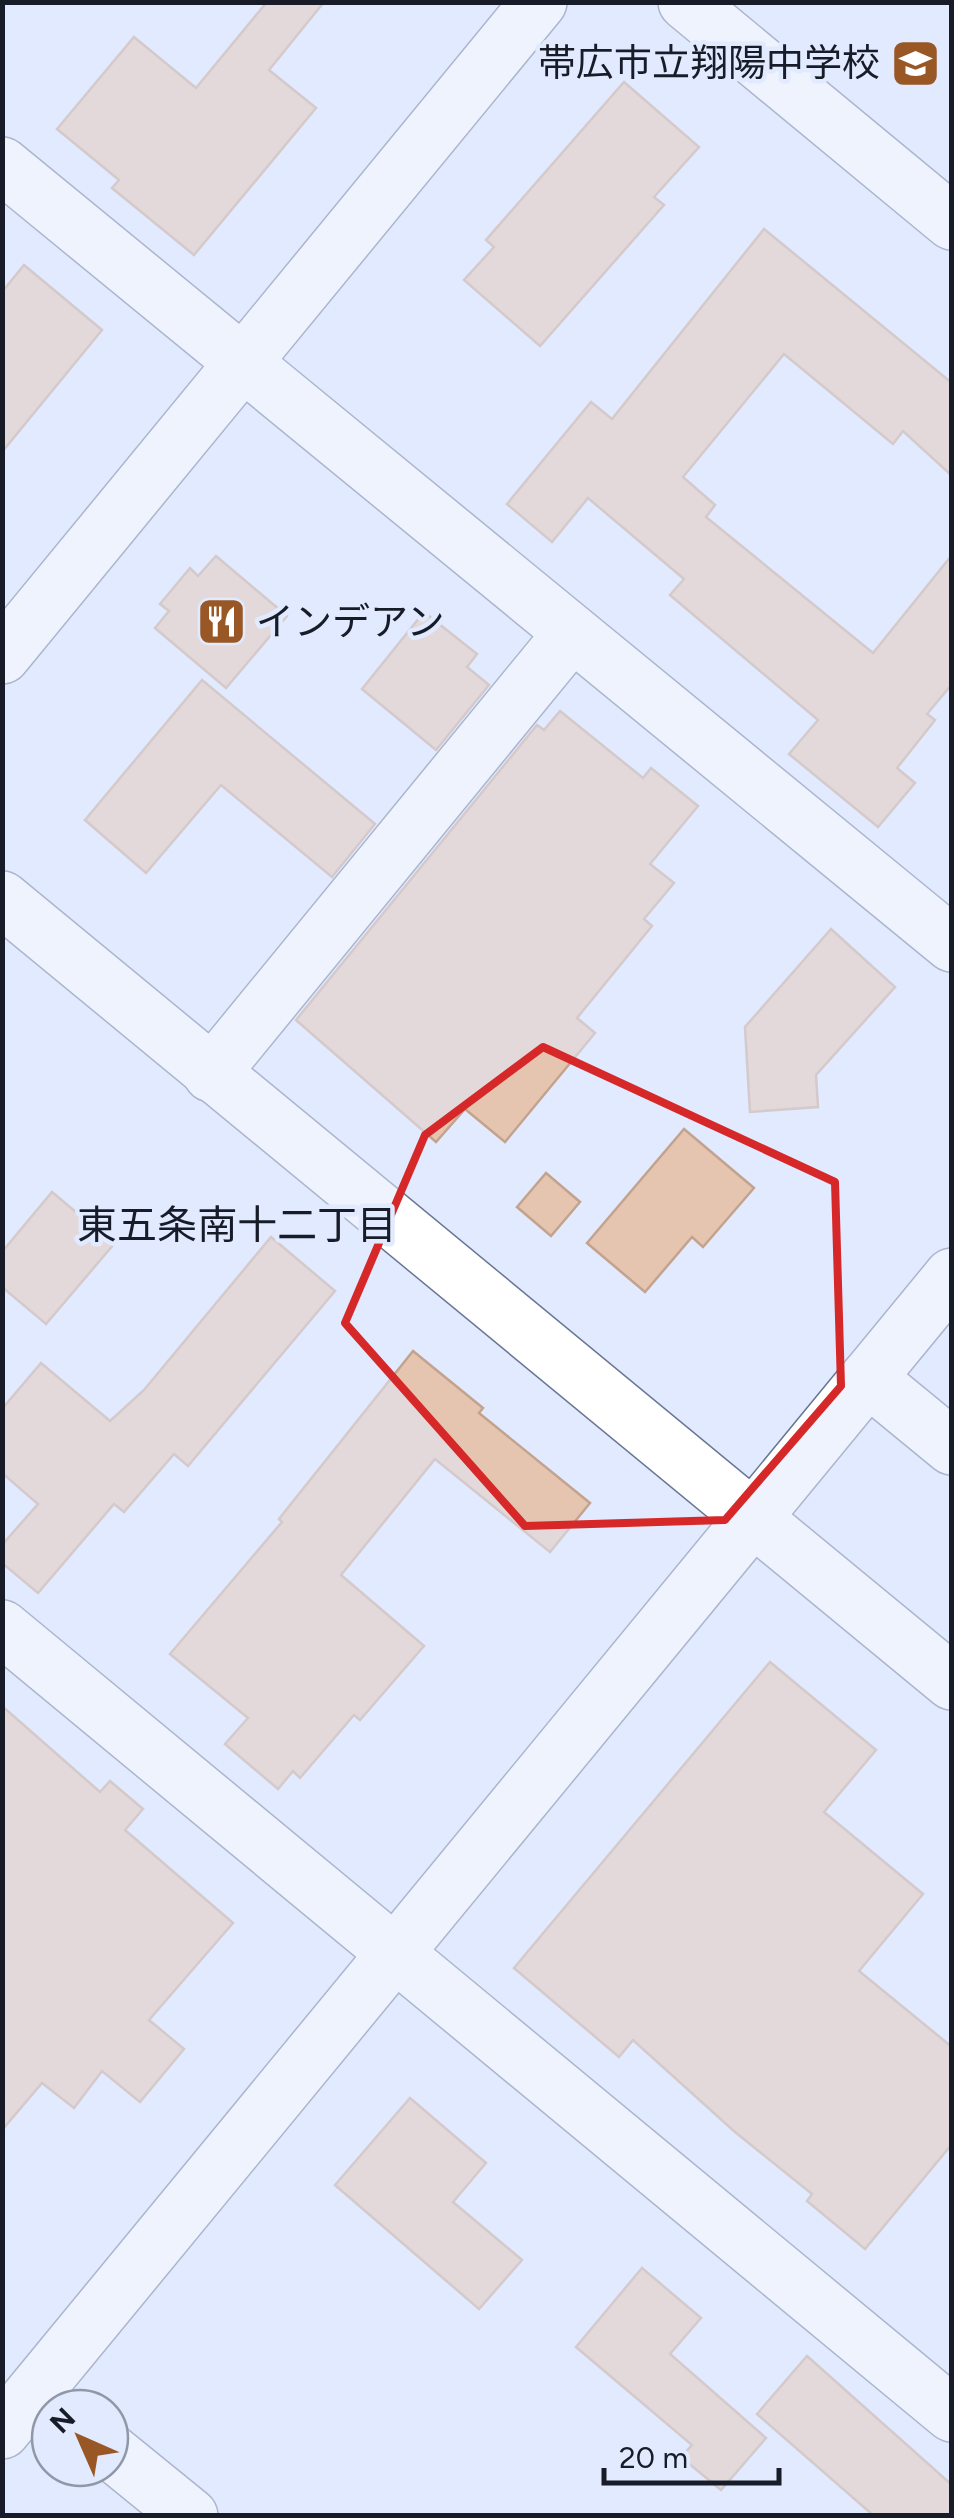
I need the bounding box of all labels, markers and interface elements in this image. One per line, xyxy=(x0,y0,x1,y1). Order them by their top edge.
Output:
school or university icon: 帯広市立翔陽中学校 xyxy=(889,37,941,89)
place label: 帯広市立翔陽中学校 xyxy=(538,40,880,86)
restaurant icon: インデアン xyxy=(195,596,247,648)
place label: インデアン xyxy=(256,599,444,645)
district label: 東五条南十二丁目 xyxy=(77,1201,397,1249)
north arrow xyxy=(30,2388,130,2488)
text: N xyxy=(43,2401,82,2440)
scale bar xyxy=(604,2423,779,2485)
text: 20 m xyxy=(619,2439,688,2476)

